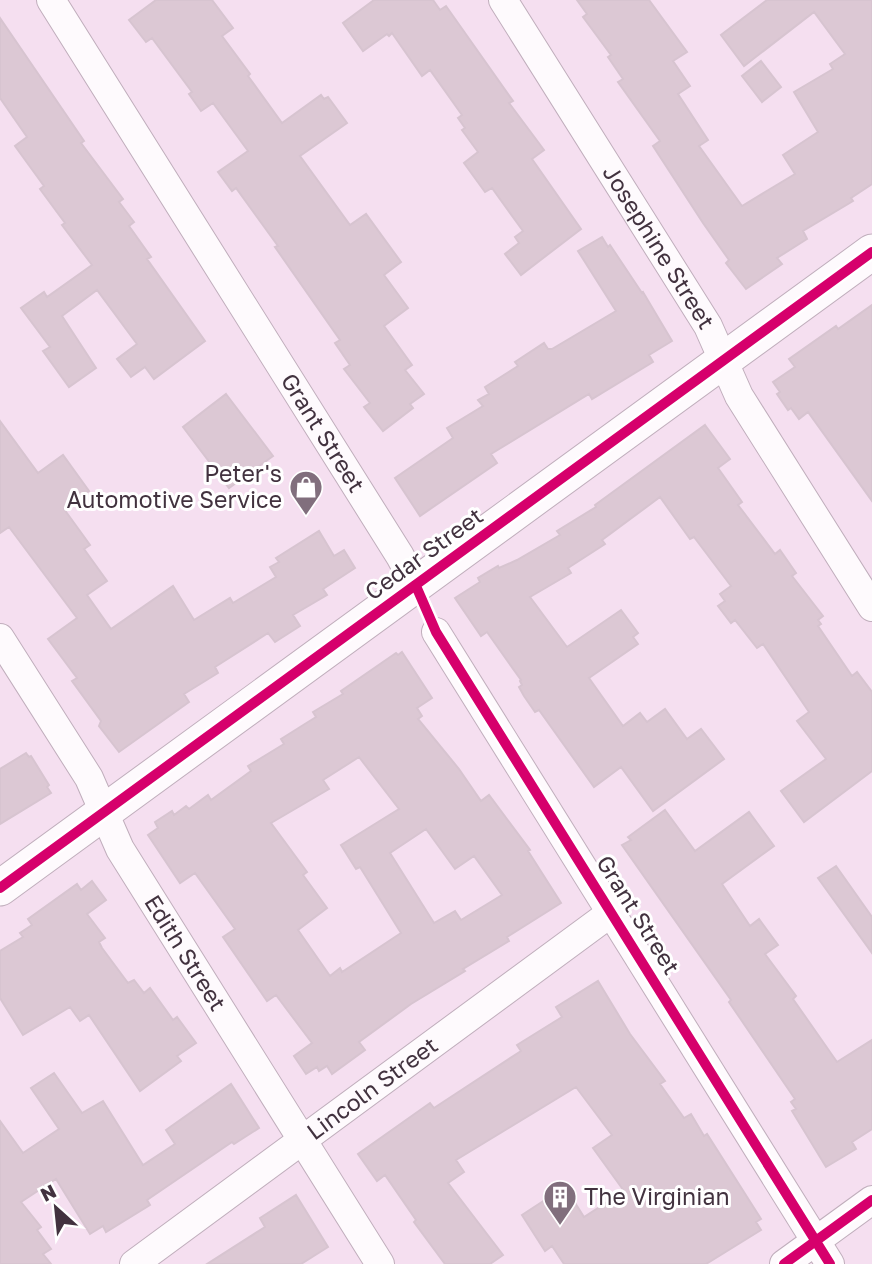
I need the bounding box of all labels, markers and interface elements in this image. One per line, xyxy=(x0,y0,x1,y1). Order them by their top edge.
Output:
street label: Josephine Street xyxy=(597,160,721,334)
street label: Grant Street xyxy=(276,368,371,497)
place label: Peter's Automotive Service xyxy=(66,459,282,513)
shop icon: Peter's Automotive Service xyxy=(287,468,325,517)
street label: Cedar Street xyxy=(359,501,488,605)
street label: Grant Street xyxy=(591,850,686,979)
street label: Edith Street xyxy=(139,889,233,1015)
street label: Lincoln Street xyxy=(301,1030,443,1145)
north arrow xyxy=(21,1173,91,1243)
building icon: The Virginian xyxy=(541,1178,579,1227)
text: N xyxy=(36,1179,60,1206)
place label: The Virginian xyxy=(584,1182,730,1210)

